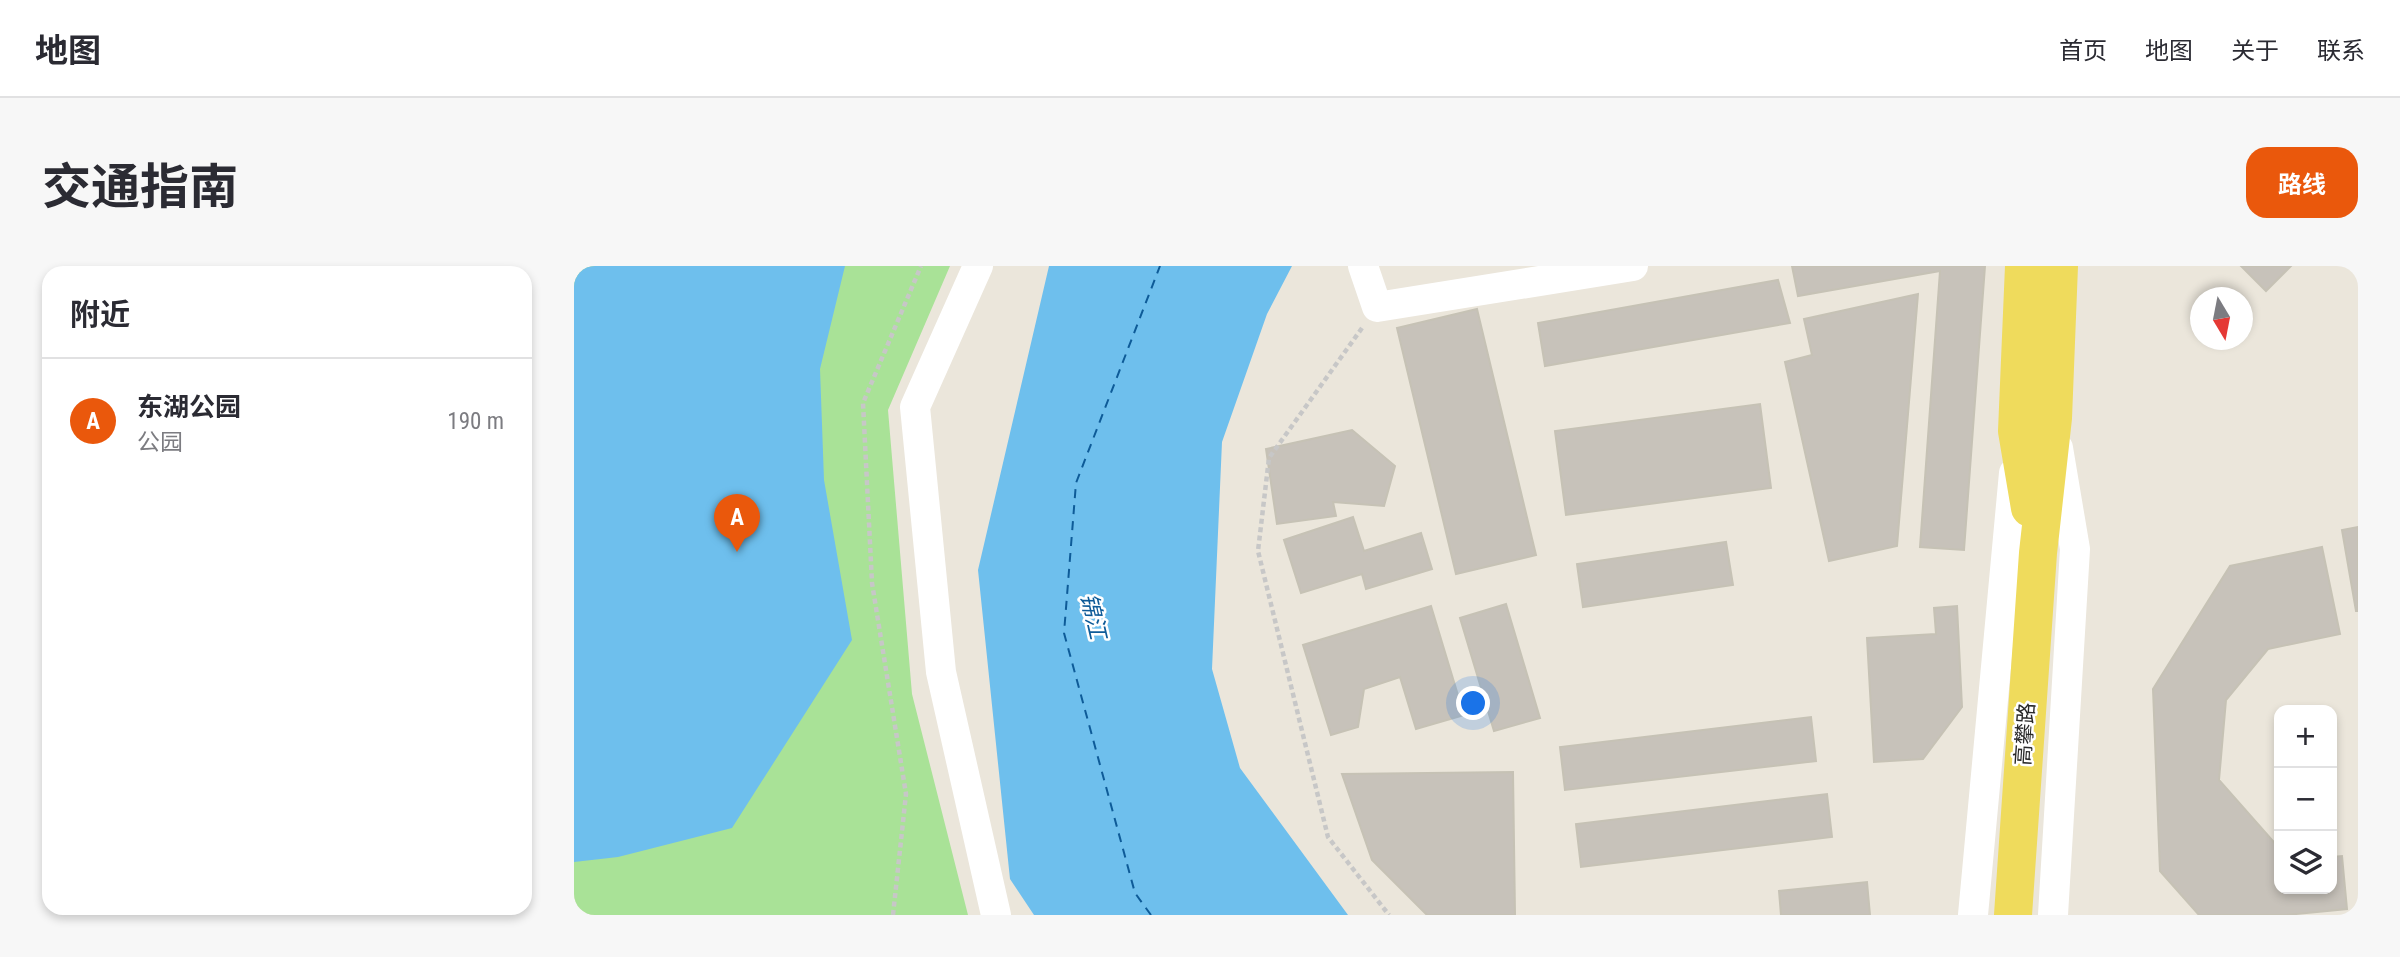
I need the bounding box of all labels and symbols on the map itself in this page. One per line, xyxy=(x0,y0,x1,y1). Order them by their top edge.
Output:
north arrow xyxy=(2190,287,2253,350)
pin: A xyxy=(714,494,760,552)
water label: 锦江 xyxy=(1075,591,1112,644)
your location xyxy=(1456,686,1490,720)
street label: 高攀路 xyxy=(2011,702,2039,766)

